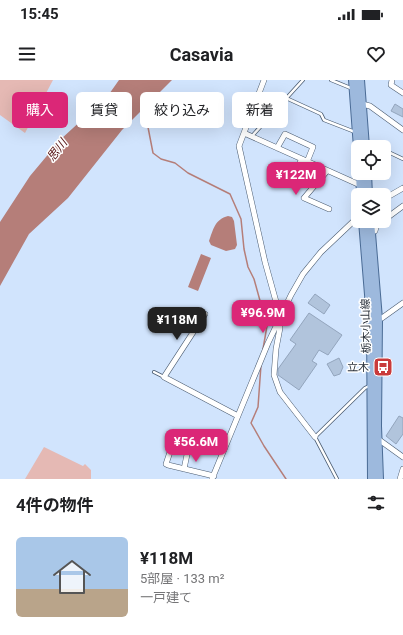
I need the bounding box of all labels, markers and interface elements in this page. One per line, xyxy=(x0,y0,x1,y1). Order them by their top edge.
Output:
text: 15:45 xyxy=(20,5,59,23)
icon: menu xyxy=(16,43,38,65)
icon: heart xyxy=(365,43,387,65)
text: Casavia xyxy=(170,44,233,65)
chip: 購入 xyxy=(12,92,68,128)
chip: 賃貸 xyxy=(76,92,132,128)
chip: 絞り込み xyxy=(140,92,224,128)
chip: 新着 xyxy=(232,92,288,128)
water label: 思川 xyxy=(44,135,71,164)
map controls xyxy=(351,140,391,228)
button: locate xyxy=(351,140,391,180)
pin: ¥122M xyxy=(268,162,324,196)
text: ¥122M xyxy=(276,167,316,182)
button: layers xyxy=(351,188,391,228)
street label: 栃木小山線 xyxy=(359,298,373,354)
pin: ¥96.9M xyxy=(230,300,296,334)
text: ¥96.9M xyxy=(241,305,285,320)
pin: ¥118M xyxy=(149,307,205,341)
text: ¥118M xyxy=(157,312,197,327)
bus stop icon: 立木 xyxy=(372,356,394,378)
place label: 立木 xyxy=(347,361,369,374)
pin: ¥56.6M xyxy=(163,429,229,463)
text: ¥56.6M xyxy=(174,434,218,449)
icon: filters xyxy=(365,492,387,514)
text: 4件の物件 xyxy=(16,495,94,515)
text: ¥118M xyxy=(140,548,193,568)
icon: home xyxy=(48,553,96,601)
text: 5部屋 · 133 m² xyxy=(140,571,224,586)
text: 一戸建て xyxy=(140,590,192,605)

